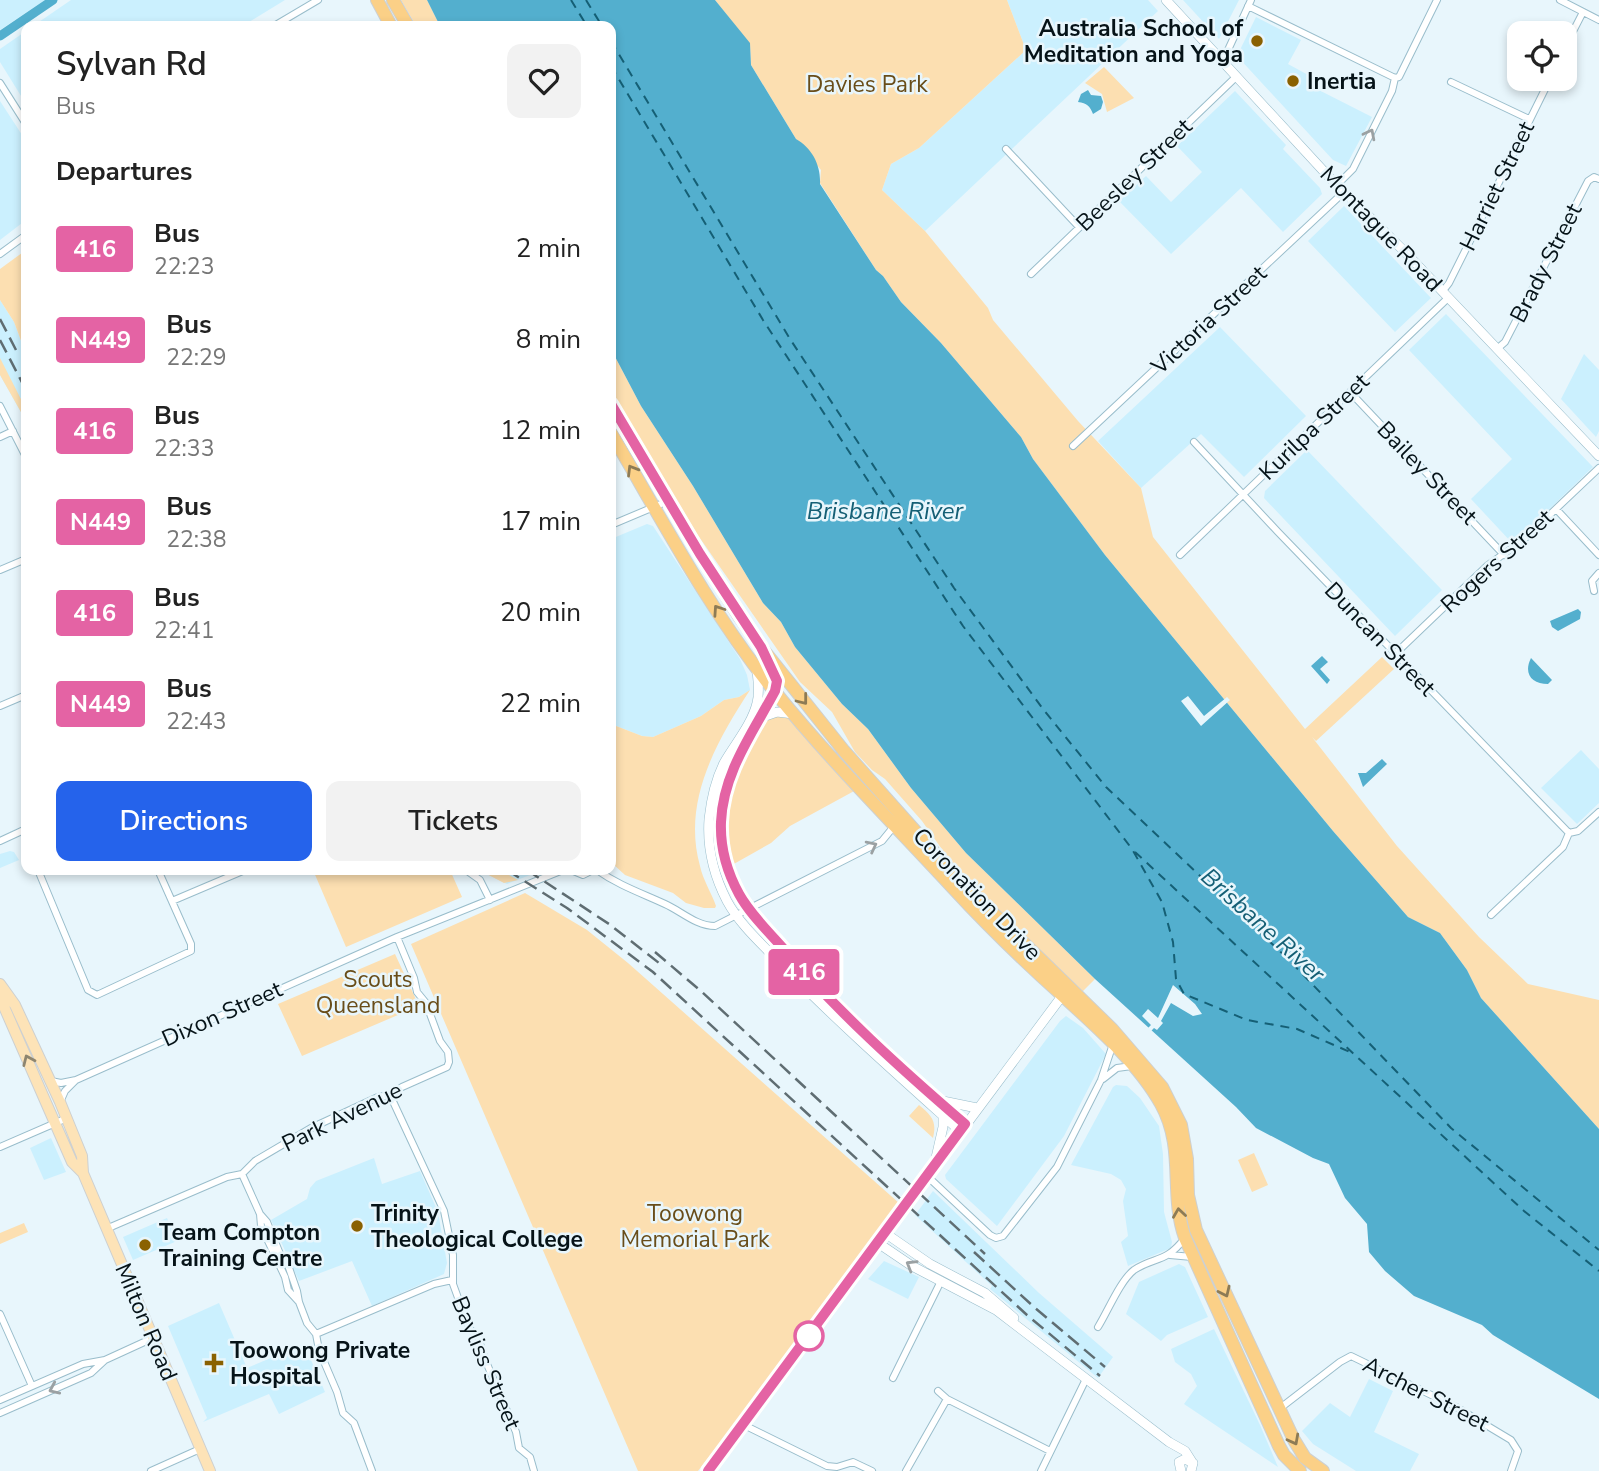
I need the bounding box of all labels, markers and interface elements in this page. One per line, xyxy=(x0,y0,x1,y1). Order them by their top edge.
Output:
place label: Australia School of Meditation and Yoga xyxy=(1024,13,1244,70)
map controls xyxy=(1507,21,1577,91)
button: locate xyxy=(1507,21,1577,91)
marker: Australia School of Meditation and Yoga xyxy=(1249,33,1265,49)
text: Sylvan Rd xyxy=(56,42,207,87)
button: heart xyxy=(507,44,581,118)
place label: Inertia xyxy=(1307,66,1376,97)
park label: Davies Park xyxy=(806,69,928,100)
marker: Inertia xyxy=(1285,73,1301,89)
text: Bus xyxy=(56,91,96,122)
street label: Beesley Street xyxy=(1069,111,1200,238)
street label: Harriet Street xyxy=(1452,115,1542,256)
one-way arrow xyxy=(1362,129,1375,141)
text: Departures xyxy=(56,154,192,189)
street label: Montague Road xyxy=(1313,159,1449,299)
street label: Brady Street xyxy=(1503,197,1590,328)
text: Bus xyxy=(154,216,200,251)
text: 2 min xyxy=(516,231,581,266)
text: 416 xyxy=(73,233,116,265)
text: 22:23 xyxy=(154,251,214,282)
street label: Victoria Street xyxy=(1144,258,1274,382)
text: Bus xyxy=(166,307,212,342)
text: 8 min xyxy=(516,322,581,357)
text: N449 xyxy=(70,324,131,356)
text: 22:29 xyxy=(166,342,227,373)
street label: Kurilpa Street xyxy=(1252,366,1376,487)
text: Bus xyxy=(154,398,200,433)
text: 12 min xyxy=(500,413,581,448)
text: 416 xyxy=(73,415,116,447)
street label: Bailey Street xyxy=(1370,415,1485,532)
text: 22:33 xyxy=(154,433,214,464)
one-way arrow xyxy=(628,464,641,477)
text: Bus xyxy=(166,489,212,524)
water label: Brisbane River xyxy=(807,495,965,527)
street label: Rogers Street xyxy=(1434,502,1561,620)
text: 17 min xyxy=(500,504,581,539)
text: N449 xyxy=(70,506,131,538)
text: 22:38 xyxy=(166,524,227,555)
street label: Duncan Street xyxy=(1318,575,1443,704)
text: Bus xyxy=(154,580,200,615)
text: 20 min xyxy=(500,595,581,630)
text: 416 xyxy=(73,597,116,629)
one-way arrow xyxy=(714,605,727,618)
text: 22:41 xyxy=(154,615,214,646)
text: Bus xyxy=(166,671,212,706)
text: 22 min xyxy=(500,686,581,721)
text: N449 xyxy=(70,688,131,720)
one-way arrow xyxy=(795,693,808,705)
text: 22:43 xyxy=(166,706,227,737)
button: Directions xyxy=(56,781,312,861)
button: Tickets xyxy=(326,781,581,861)
street label: Coronation Drive xyxy=(906,821,1048,967)
one-way arrow xyxy=(865,841,877,854)
water label: Brisbane River xyxy=(1194,861,1333,990)
line badge: 416 xyxy=(764,949,844,995)
text: 416 xyxy=(782,956,826,988)
park label: Scouts Queensland xyxy=(316,964,440,1021)
street label: Dixon Street xyxy=(157,973,288,1054)
one-way arrow xyxy=(22,1055,36,1068)
street label: Park Avenue xyxy=(277,1075,407,1159)
place label: Trinity Theological College xyxy=(371,1198,583,1255)
park label: Toowong Memorial Park xyxy=(621,1198,770,1255)
one-way arrow xyxy=(1172,1207,1187,1219)
place label: Team Compton Training Centre xyxy=(159,1217,323,1274)
marker: Trinity Theological College xyxy=(349,1218,365,1234)
marker: Team Compton Training Centre xyxy=(137,1237,153,1253)
street label: Milton Road xyxy=(107,1258,185,1386)
one-way arrow xyxy=(905,1261,918,1274)
one-way arrow xyxy=(1217,1285,1231,1297)
street label: Bayliss Street xyxy=(444,1291,528,1435)
unlabelled marker xyxy=(794,1321,824,1351)
place label: Toowong Private Hospital xyxy=(230,1335,410,1392)
street label: Archer Street xyxy=(1358,1349,1495,1439)
marker: Toowong Private Hospital xyxy=(204,1353,224,1373)
one-way arrow xyxy=(49,1381,61,1395)
one-way arrow xyxy=(1286,1433,1300,1445)

